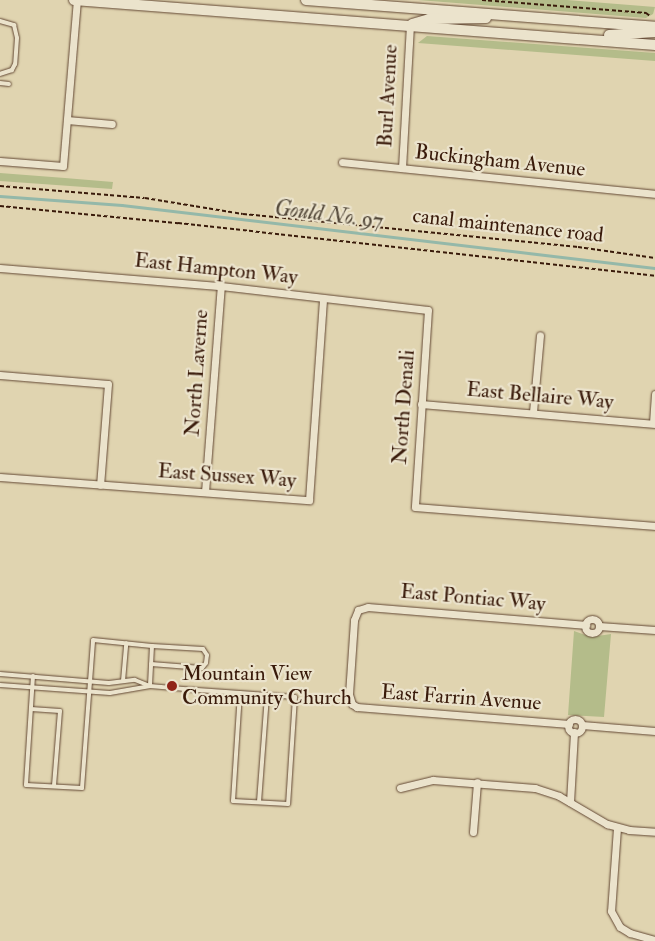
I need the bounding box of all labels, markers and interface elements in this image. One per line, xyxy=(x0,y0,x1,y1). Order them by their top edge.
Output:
street label: Burl Avenue xyxy=(373,44,403,148)
street label: Buckingham Avenue xyxy=(414,140,586,182)
water label: Gould No. 97 xyxy=(273,195,385,235)
street label: canal maintenance road xyxy=(411,203,605,249)
street label: East Hampton Way xyxy=(133,248,299,290)
street label: North Laverne xyxy=(180,309,214,437)
street label: North Denali xyxy=(387,349,421,465)
street label: East Bellaire Way xyxy=(465,377,615,415)
street label: East Sussex Way xyxy=(157,459,297,493)
street label: East Pontiac Way xyxy=(399,579,547,617)
place label: Mountain View Community Church xyxy=(182,661,352,711)
marker: Mountain View Community Church xyxy=(166,680,178,692)
street label: East Farrin Avenue xyxy=(380,680,542,716)

